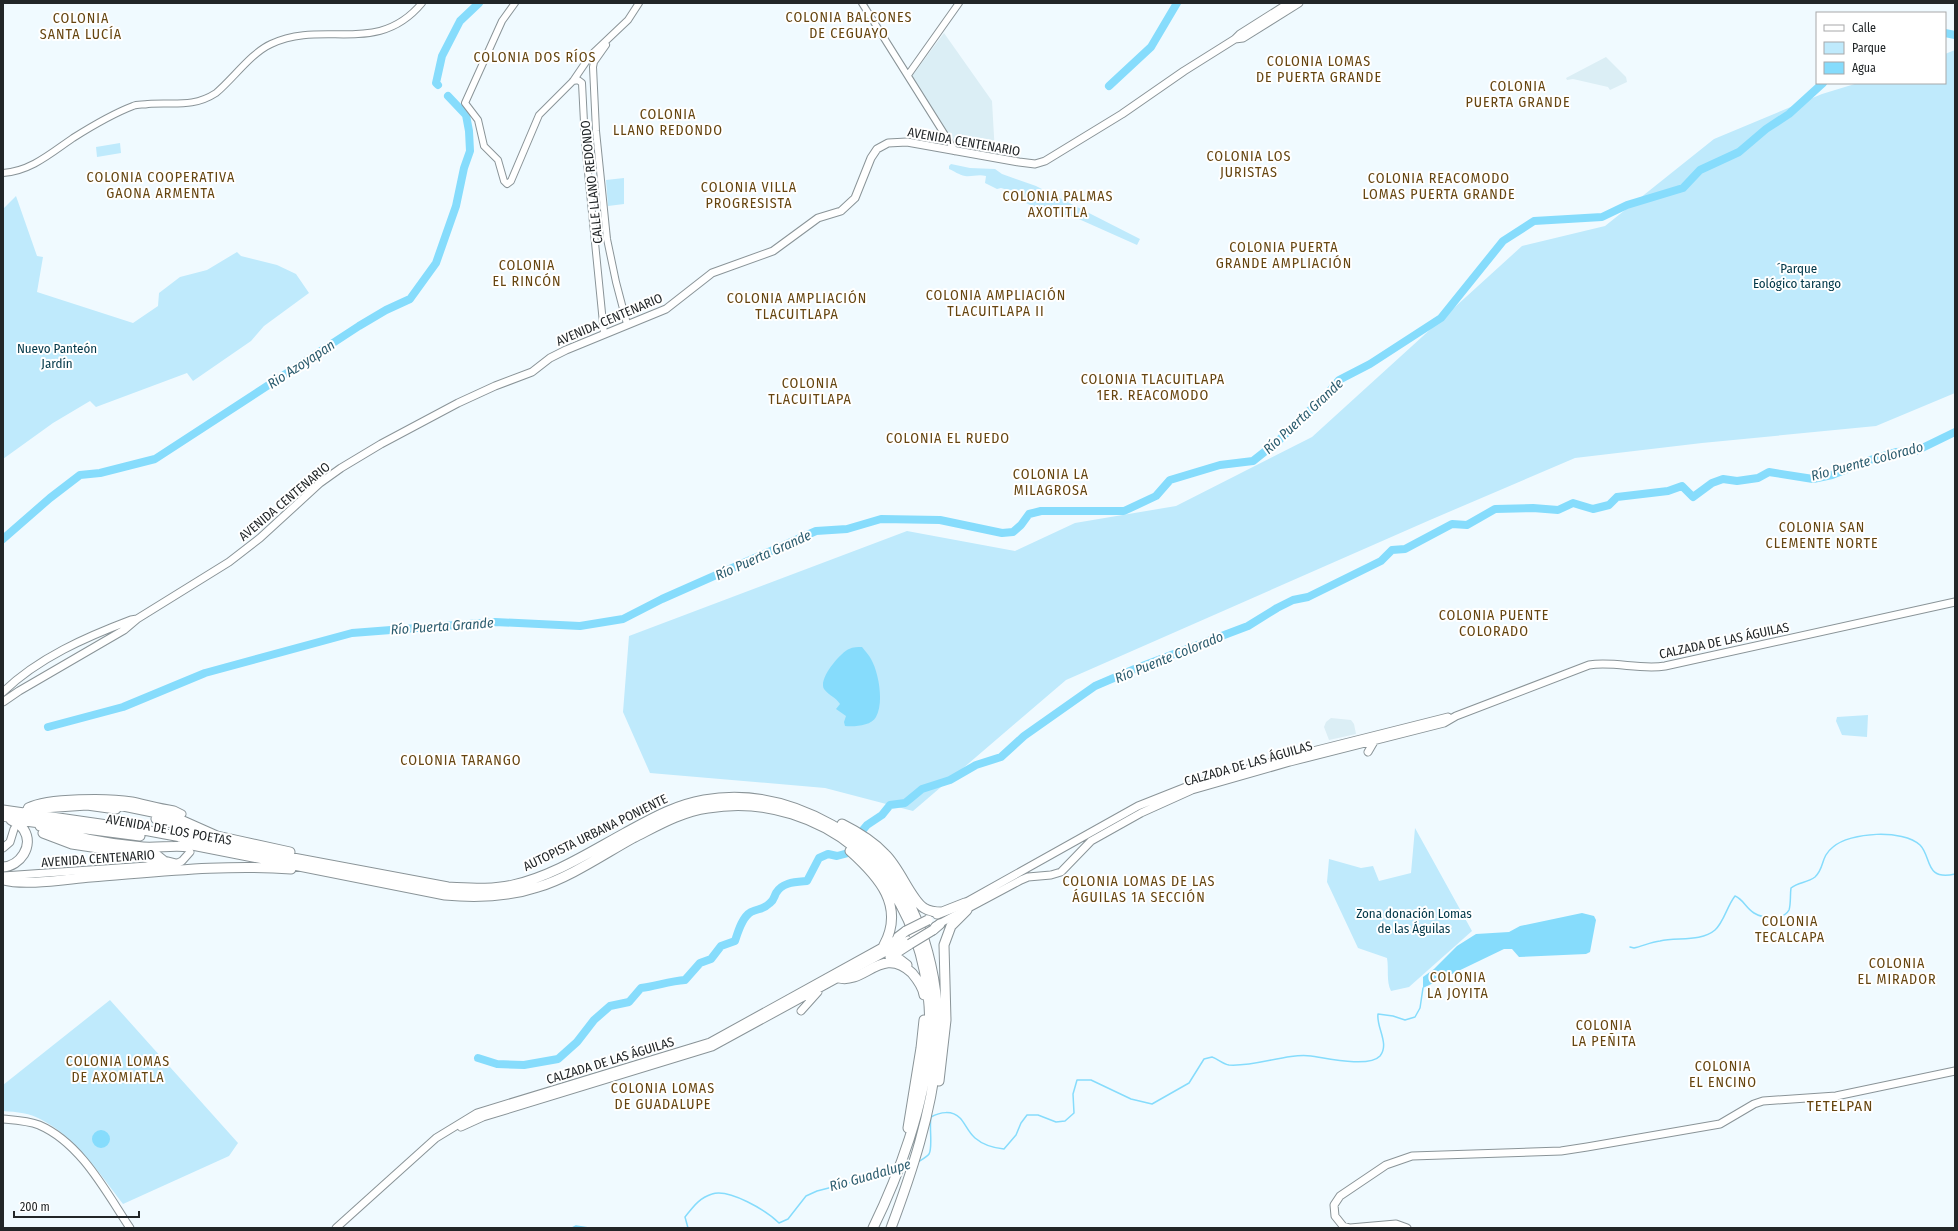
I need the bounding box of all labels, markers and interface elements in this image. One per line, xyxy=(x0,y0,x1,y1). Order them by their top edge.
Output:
district label: COLONIA BALCONES DE CEGUAYO xyxy=(786,9,912,42)
district label: COLONIA SANTA LUCÍA xyxy=(40,10,122,43)
legend xyxy=(1816,12,1946,84)
text: Calle xyxy=(1852,21,1876,35)
text: Parque xyxy=(1852,41,1886,55)
district label: COLONIA DOS RÍOS xyxy=(473,48,597,66)
district label: COLONIA LOMAS DE PUERTA GRANDE xyxy=(1256,53,1382,86)
text: Agua xyxy=(1852,61,1876,75)
district label: COLONIA PUERTA GRANDE xyxy=(1465,78,1571,111)
district label: COLONIA LLANO REDONDO xyxy=(613,106,723,139)
street label: CALLE LLANO REDONDO xyxy=(578,119,605,244)
street label: AVENIDA CENTENARIO xyxy=(906,124,1021,159)
district label: COLONIA LOS JURISTAS xyxy=(1206,148,1292,181)
district label: COLONIA COOPERATIVA GAONA ARMENTA xyxy=(87,169,235,202)
district label: COLONIA REACOMODO LOMAS PUERTA GRANDE xyxy=(1363,170,1515,203)
district label: COLONIA VILLA PROGRESISTA xyxy=(701,179,797,212)
district label: COLONIA PALMAS AXOTITLA xyxy=(1003,188,1113,221)
district label: COLONIA PUERTA GRANDE AMPLIACIÓN xyxy=(1216,239,1352,272)
district label: COLONIA EL RINCÓN xyxy=(493,257,561,290)
park label: ´Parque Eológico tarango xyxy=(1753,261,1841,291)
district label: COLONIA AMPLIACIÓN TLACUITLAPA II xyxy=(926,286,1066,320)
district label: COLONIA AMPLIACIÓN TLACUITLAPA xyxy=(727,289,867,323)
street label: AVENIDA CENTENARIO xyxy=(554,290,665,349)
water label: Rio Azoyapan xyxy=(264,336,338,393)
park label: Nuevo Panteón Jardín xyxy=(17,341,97,371)
district label: COLONIA TLACUITLAPA 1ER. REACOMODO xyxy=(1081,371,1225,404)
district label: COLONIA TLACUITLAPA xyxy=(768,375,852,408)
water label: Río Puerta Grande xyxy=(1260,375,1347,458)
district label: COLONIA EL RUEDO xyxy=(886,430,1010,447)
water label: Río Puente Colorado xyxy=(1809,438,1925,485)
street label: AVENIDA CENTENARIO xyxy=(236,459,333,544)
district label: COLONIA LA MILAGROSA xyxy=(1013,466,1089,499)
district label: COLONIA SAN CLEMENTE NORTE xyxy=(1766,519,1878,552)
water label: Río Puerta Grande xyxy=(713,527,814,584)
district label: COLONIA PUENTE COLORADO xyxy=(1439,607,1549,640)
water label: Río Puerta Grande xyxy=(390,614,494,639)
street label: CALZADA DE LAS ÁGUILAS xyxy=(1658,619,1790,662)
water label: Río Puente Colorado xyxy=(1112,628,1226,687)
street label: CALZADA DE LAS ÁGUILAS xyxy=(1182,738,1314,789)
district label: COLONIA TARANGO xyxy=(400,752,522,769)
street label: AUTOPISTA URBANA PONIENTE xyxy=(521,791,670,874)
street label: AVENIDA DE LOS POETAS xyxy=(105,811,233,848)
street label: AVENIDA CENTENARIO xyxy=(41,847,155,870)
district label: COLONIA LOMAS DE LAS ÁGUILAS 1A SECCIÓN xyxy=(1062,873,1216,906)
park label: Zona donación Lomas de las Águilas xyxy=(1356,906,1472,936)
district label: COLONIA TECALCAPA xyxy=(1755,913,1825,946)
district label: COLONIA EL MIRADOR xyxy=(1857,955,1937,988)
district label: COLONIA LA JOYITA xyxy=(1427,969,1489,1002)
district label: COLONIA LA PEÑITA xyxy=(1571,1017,1637,1050)
street label: CALZADA DE LAS ÁGUILAS xyxy=(545,1034,676,1087)
district label: COLONIA LOMAS DE AXOMIATLA xyxy=(66,1053,170,1086)
district label: COLONIA EL ENCINO xyxy=(1689,1058,1757,1091)
district label: COLONIA LOMAS DE GUADALUPE xyxy=(611,1080,715,1113)
district label: TETELPAN xyxy=(1807,1097,1873,1115)
water label: Río Guadalupe xyxy=(828,1156,913,1195)
scale bar xyxy=(14,1193,139,1219)
text: 200 m xyxy=(20,1200,50,1214)

